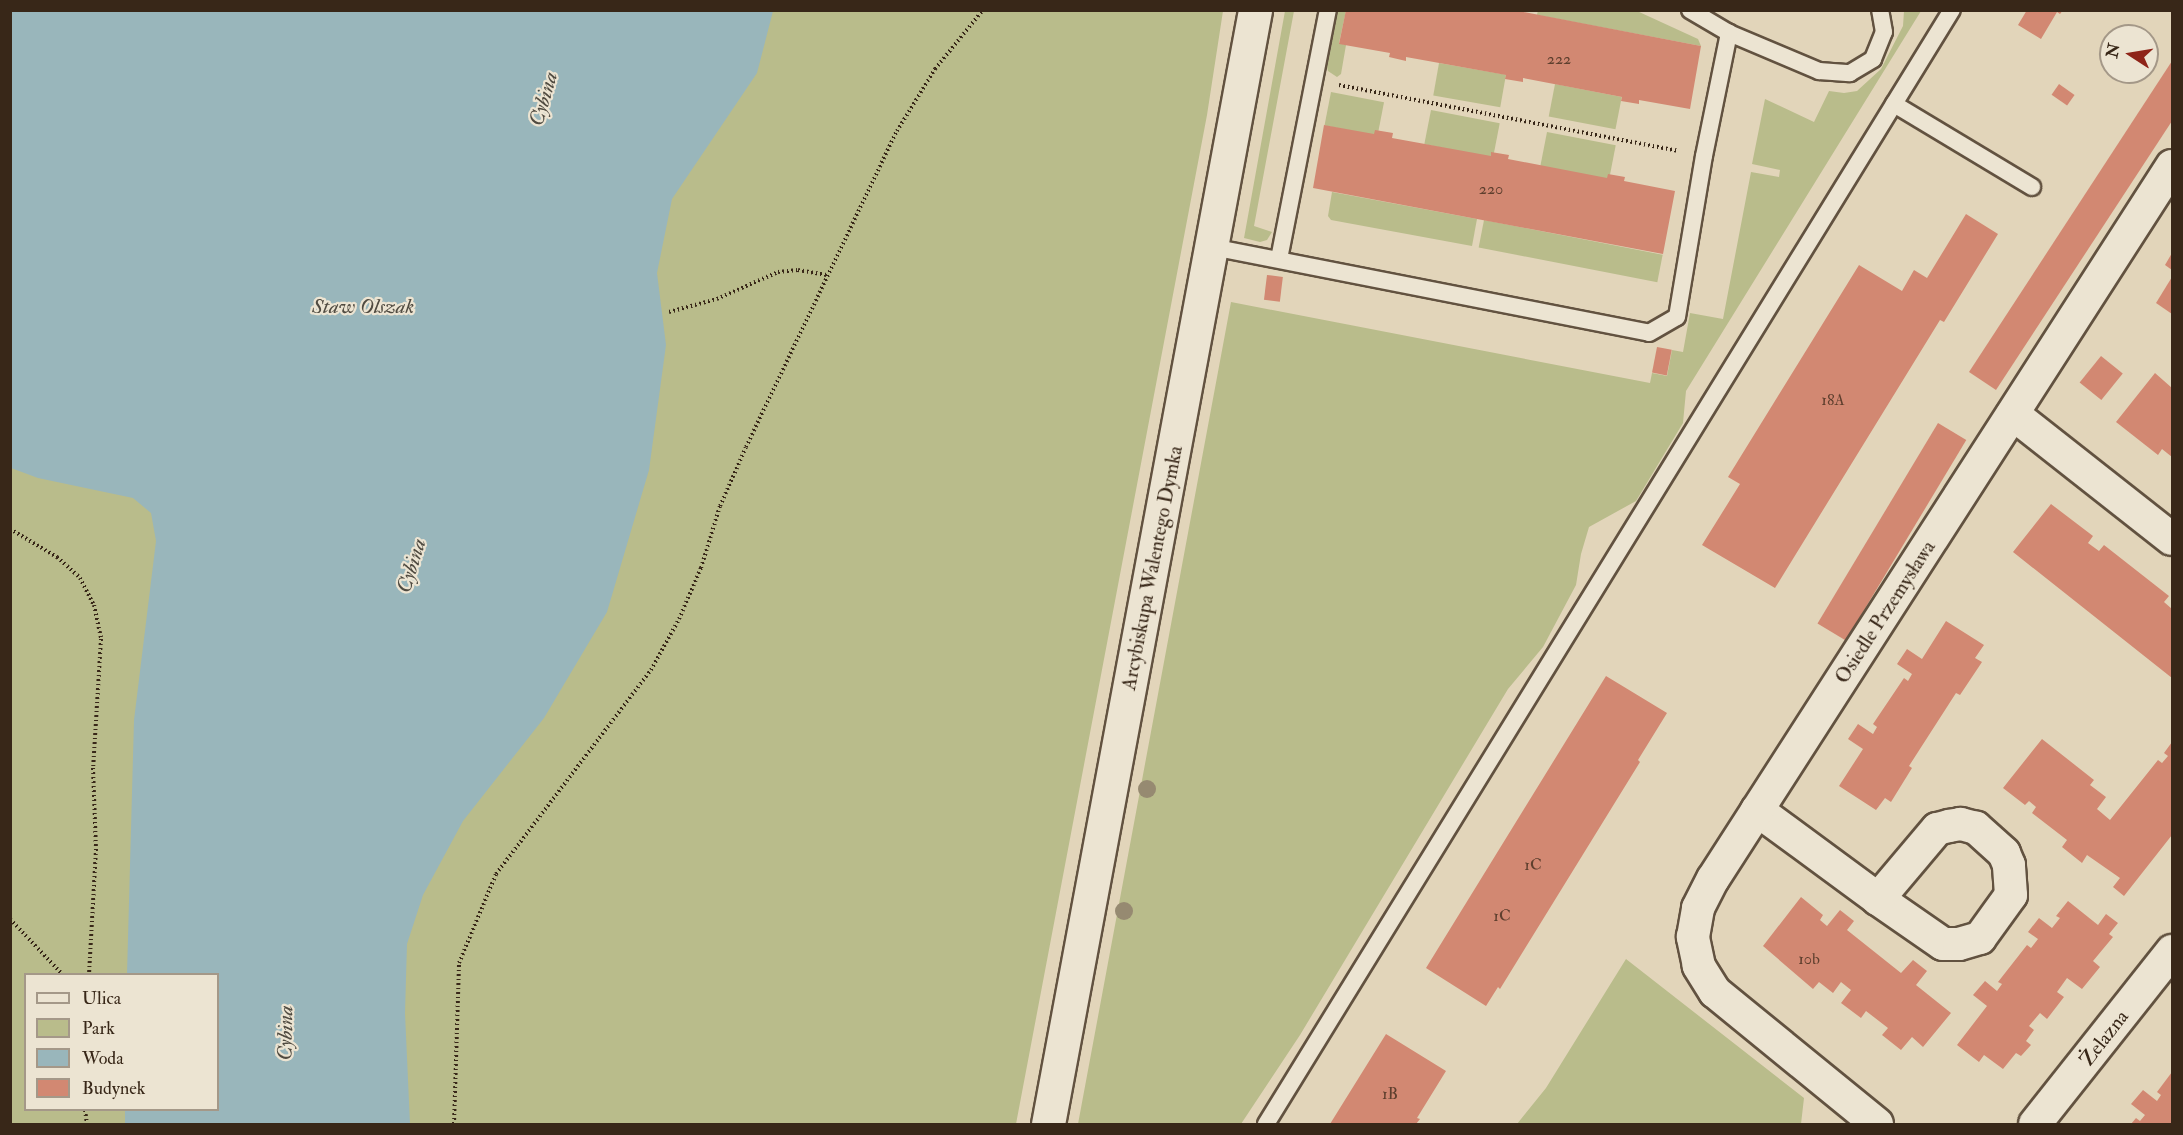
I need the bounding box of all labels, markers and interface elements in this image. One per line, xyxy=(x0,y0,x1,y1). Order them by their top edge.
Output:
north arrow xyxy=(2099,24,2159,84)
text: N xyxy=(2102,42,2125,60)
house number: 222 xyxy=(1547,49,1571,69)
water label: Cybina xyxy=(524,69,564,129)
house number: 220 xyxy=(1479,179,1503,199)
water label: Staw Olszak xyxy=(312,294,414,320)
house number: 18A xyxy=(1821,390,1845,410)
street label: Arcybiskupa Walentego Dymka xyxy=(1117,444,1187,692)
water label: Cybina xyxy=(392,536,432,596)
street label: Osiedle Przemysława xyxy=(1830,536,1940,688)
house number: 1C xyxy=(1524,855,1542,875)
house number: 1C xyxy=(1493,906,1511,926)
house number: 10b xyxy=(1798,949,1820,969)
legend xyxy=(24,973,219,1111)
text: Ulica xyxy=(82,987,121,1010)
water label: Cybina xyxy=(273,1005,299,1061)
street label: Żelazna xyxy=(2075,1005,2133,1071)
text: Park xyxy=(82,1017,115,1040)
text: Woda xyxy=(82,1047,124,1070)
text: Budynek xyxy=(82,1077,145,1100)
house number: 1B xyxy=(1382,1084,1398,1104)

